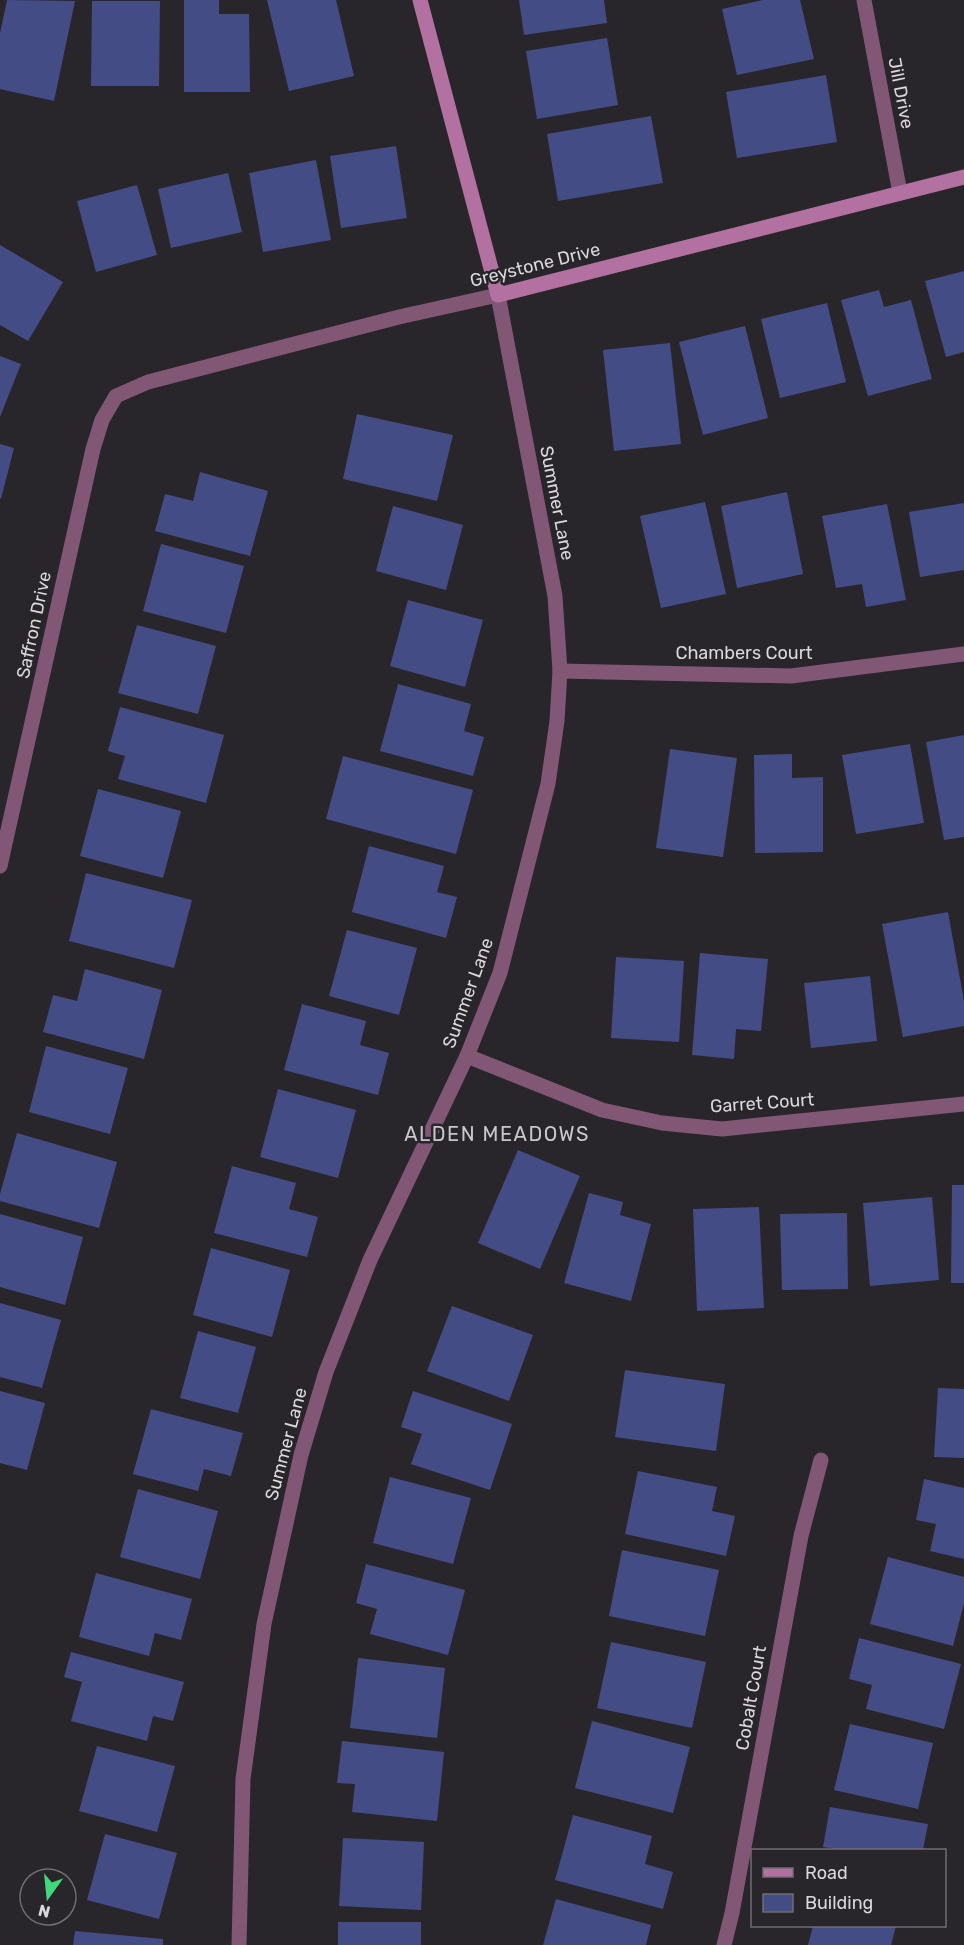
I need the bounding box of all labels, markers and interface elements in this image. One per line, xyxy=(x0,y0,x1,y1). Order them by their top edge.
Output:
street label: Jill Drive xyxy=(883,55,919,131)
street label: Greystone Drive xyxy=(468,238,602,292)
street label: Summer Lane xyxy=(535,444,579,562)
street label: Saffron Drive xyxy=(12,569,56,681)
street label: Chambers Court xyxy=(675,642,813,664)
street label: Summer Lane xyxy=(438,935,498,1051)
street label: Garret Court xyxy=(709,1088,815,1118)
district label: ALDEN MEADOWS xyxy=(404,1122,590,1146)
street label: Summer Lane xyxy=(260,1385,312,1503)
street label: Cobalt Court xyxy=(731,1644,771,1752)
legend xyxy=(751,1849,946,1927)
text: Road xyxy=(805,1862,848,1884)
north arrow xyxy=(18,1867,78,1927)
text: Building xyxy=(805,1892,873,1914)
text: N xyxy=(36,1900,52,1922)

